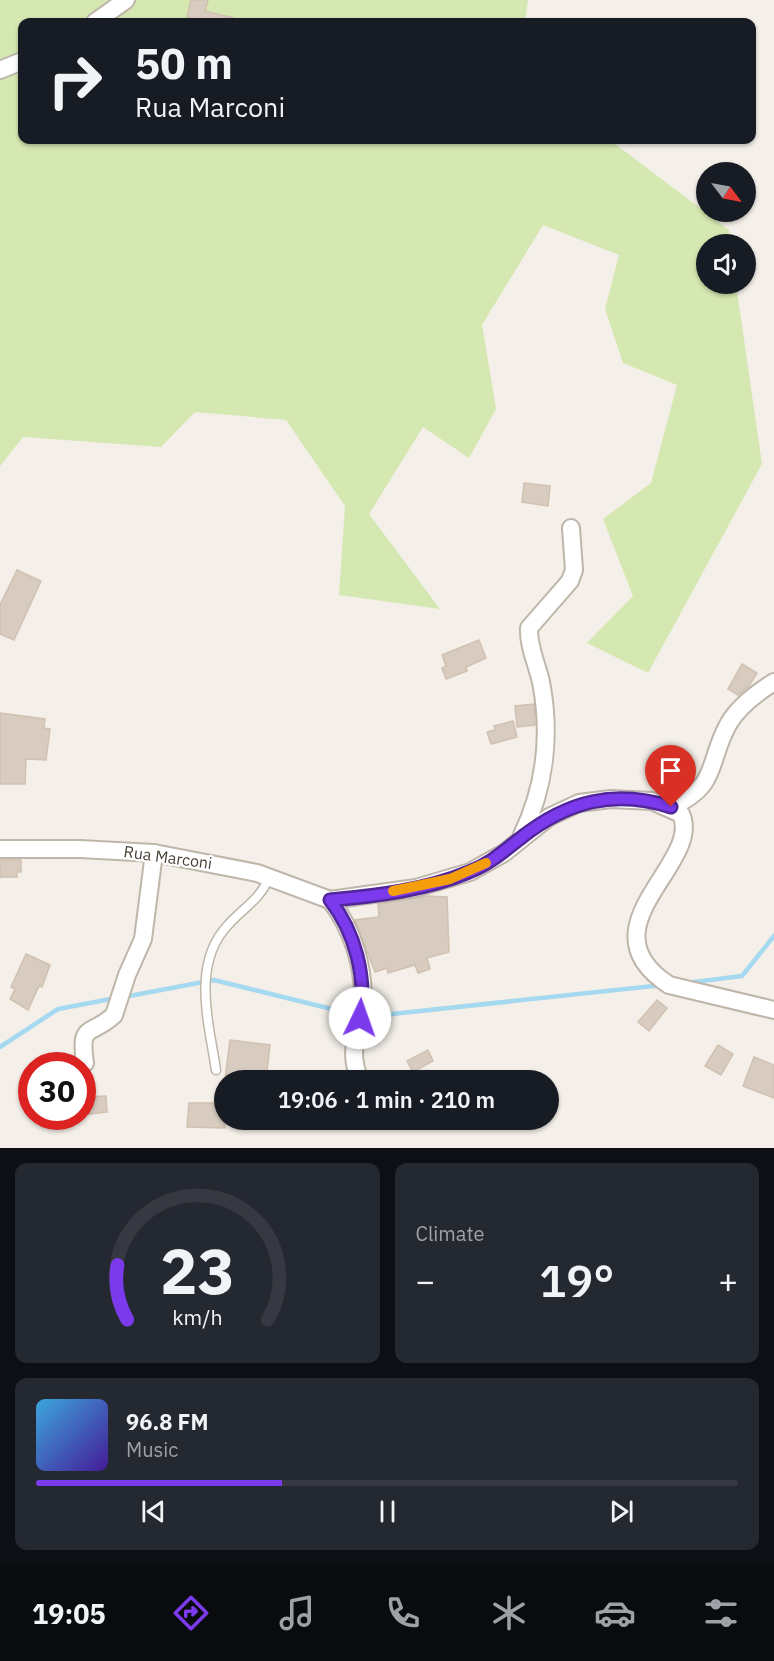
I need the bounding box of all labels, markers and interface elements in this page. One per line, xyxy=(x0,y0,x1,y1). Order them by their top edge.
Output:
text: 50 m xyxy=(135,36,233,91)
icon: right xyxy=(36,42,114,120)
text: Rua Marconi xyxy=(135,89,285,124)
north arrow xyxy=(696,162,756,222)
map controls xyxy=(696,162,756,294)
button: sound xyxy=(696,234,756,294)
pin xyxy=(645,745,696,807)
icon: arrive xyxy=(654,754,687,787)
street label: Rua Marconi xyxy=(123,841,213,873)
position arrow xyxy=(328,986,392,1050)
speed limit sign: 30 xyxy=(18,1052,96,1130)
text: 19:06 · 1 min · 210 m xyxy=(278,1085,495,1114)
text: Climate xyxy=(416,1220,484,1247)
text: 23 xyxy=(160,1230,235,1311)
text: 19° xyxy=(539,1251,614,1309)
text: − xyxy=(416,1259,435,1302)
text: + xyxy=(718,1259,738,1302)
text: km/h xyxy=(172,1303,222,1331)
text: 96.8 FM xyxy=(126,1407,209,1436)
text: Music xyxy=(126,1436,178,1463)
icon: previous xyxy=(137,1495,170,1528)
icon: pause xyxy=(371,1495,404,1528)
icon: next xyxy=(605,1495,638,1528)
icon: directions xyxy=(170,1592,212,1634)
icon: music xyxy=(276,1592,318,1634)
icon: phone xyxy=(382,1592,424,1634)
icon: climate xyxy=(488,1592,530,1634)
icon: car xyxy=(594,1592,636,1634)
icon: filters xyxy=(700,1592,742,1634)
text: 19:05 xyxy=(32,1596,106,1631)

